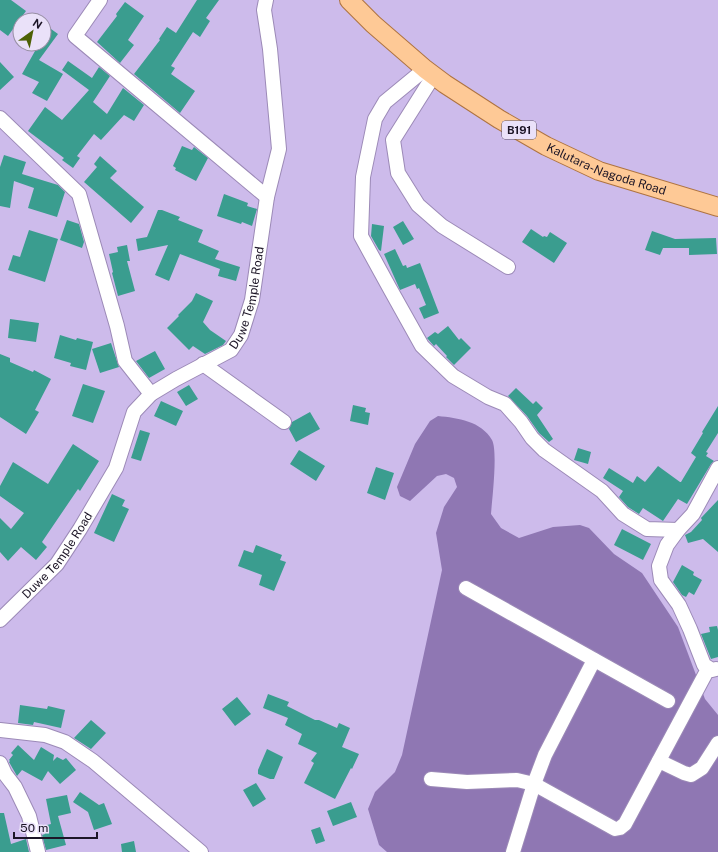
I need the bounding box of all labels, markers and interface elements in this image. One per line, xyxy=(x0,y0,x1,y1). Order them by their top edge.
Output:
north arrow xyxy=(12,12,52,52)
text: N xyxy=(31,16,44,31)
road number: B191 xyxy=(502,121,536,139)
street label: Kalutara-Nagoda Road xyxy=(544,140,668,198)
street label: Duwe Temple Road xyxy=(226,246,267,352)
street label: Duwe Temple Road xyxy=(19,510,95,601)
scale bar xyxy=(14,814,97,840)
text: 50 m xyxy=(20,821,48,835)

